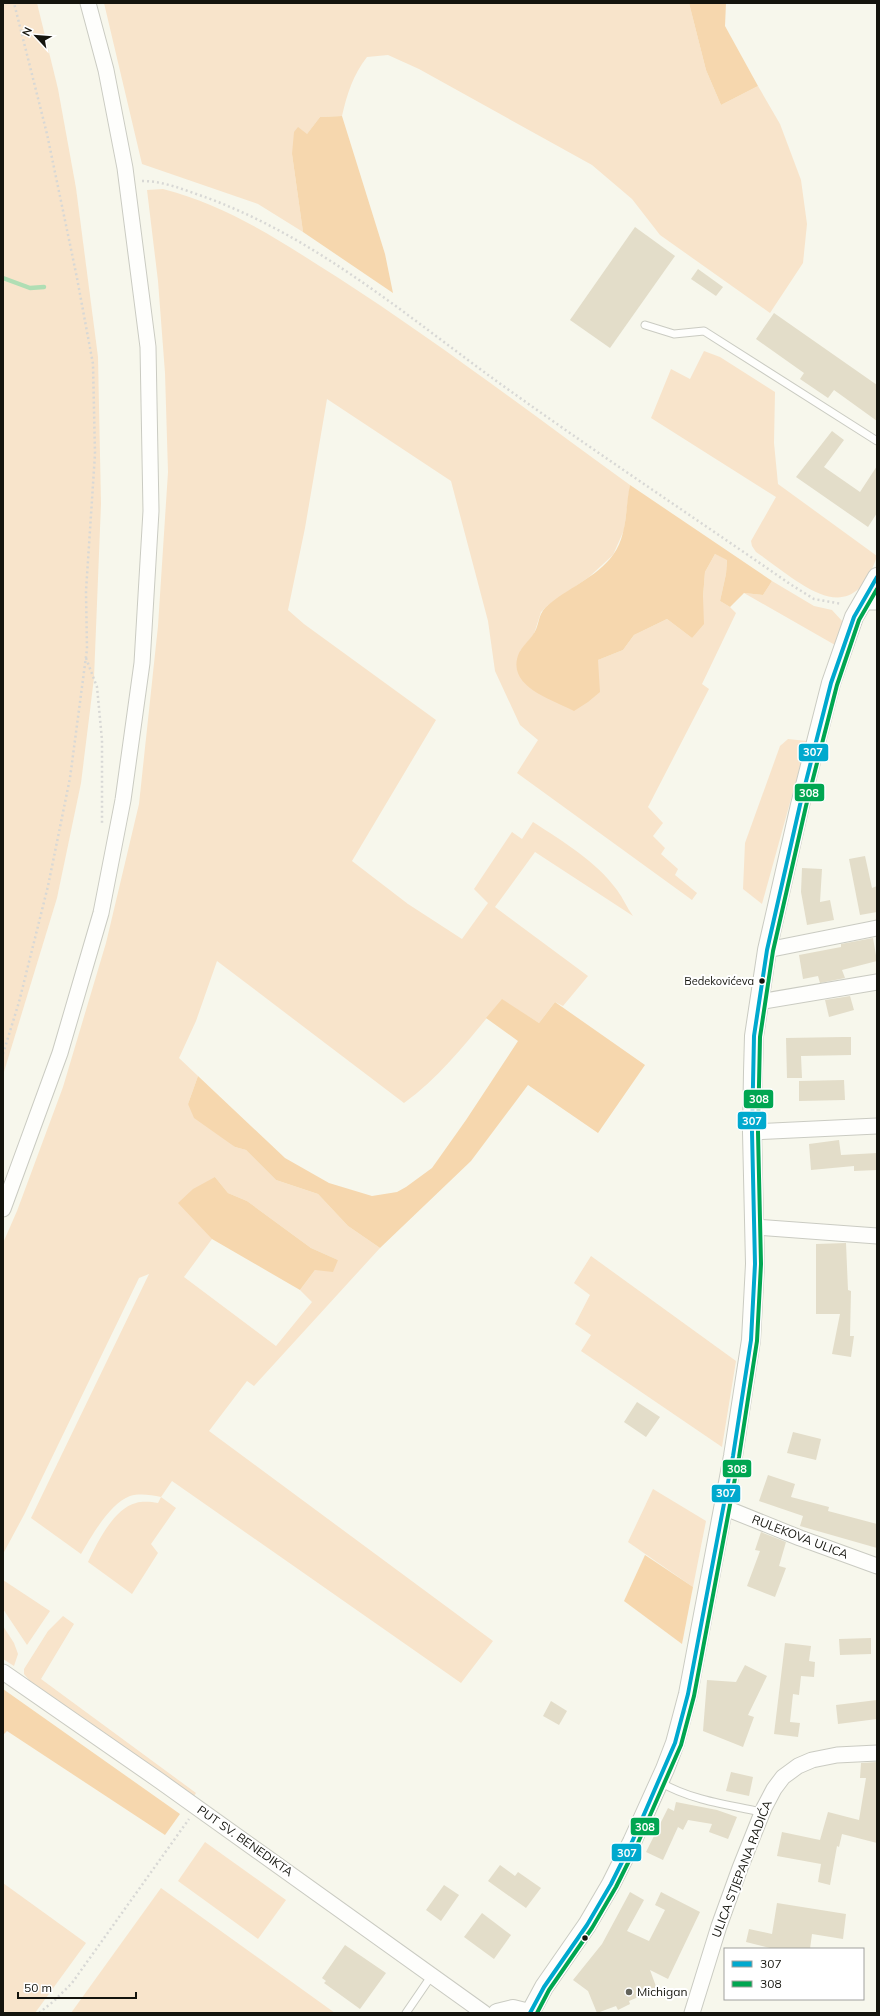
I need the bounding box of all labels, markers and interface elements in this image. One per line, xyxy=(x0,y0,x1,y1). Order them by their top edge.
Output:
north arrow xyxy=(16,16,56,56)
text: N xyxy=(19,25,35,38)
line badge: 307 xyxy=(798,743,829,762)
text: 307 xyxy=(803,745,823,759)
line badge: 308 xyxy=(794,783,825,802)
text: 308 xyxy=(799,786,819,800)
place label: Bedekovićeva xyxy=(684,974,754,988)
marker: Bedekovićeva xyxy=(757,976,767,986)
line badge: 308 xyxy=(743,1089,774,1109)
text: 308 xyxy=(749,1092,769,1106)
line badge: 307 xyxy=(737,1111,767,1130)
text: 307 xyxy=(742,1114,762,1128)
line badge: 308 xyxy=(722,1459,752,1478)
text: 308 xyxy=(727,1462,747,1476)
line badge: 307 xyxy=(711,1484,741,1503)
text: 307 xyxy=(716,1486,736,1500)
street label: RULEKOVA ULICA xyxy=(750,1511,851,1562)
street label: ULICA STJEPANA RADIĆA xyxy=(708,1798,775,1940)
street label: PUT SV. BENEDIKTA xyxy=(194,1802,296,1879)
line badge: 308 xyxy=(630,1817,660,1836)
text: 308 xyxy=(635,1820,655,1834)
line badge: 307 xyxy=(611,1843,642,1862)
text: 307 xyxy=(617,1846,637,1860)
unlabelled marker xyxy=(580,1933,590,1943)
legend xyxy=(724,1948,864,2000)
text: 307 xyxy=(760,1956,782,1971)
scale bar xyxy=(18,1974,136,2000)
text: 308 xyxy=(760,1976,782,1991)
text: 50 m xyxy=(24,1980,52,1995)
place label: Michigan xyxy=(637,1984,687,1999)
marker: Michigan xyxy=(624,1987,634,1997)

